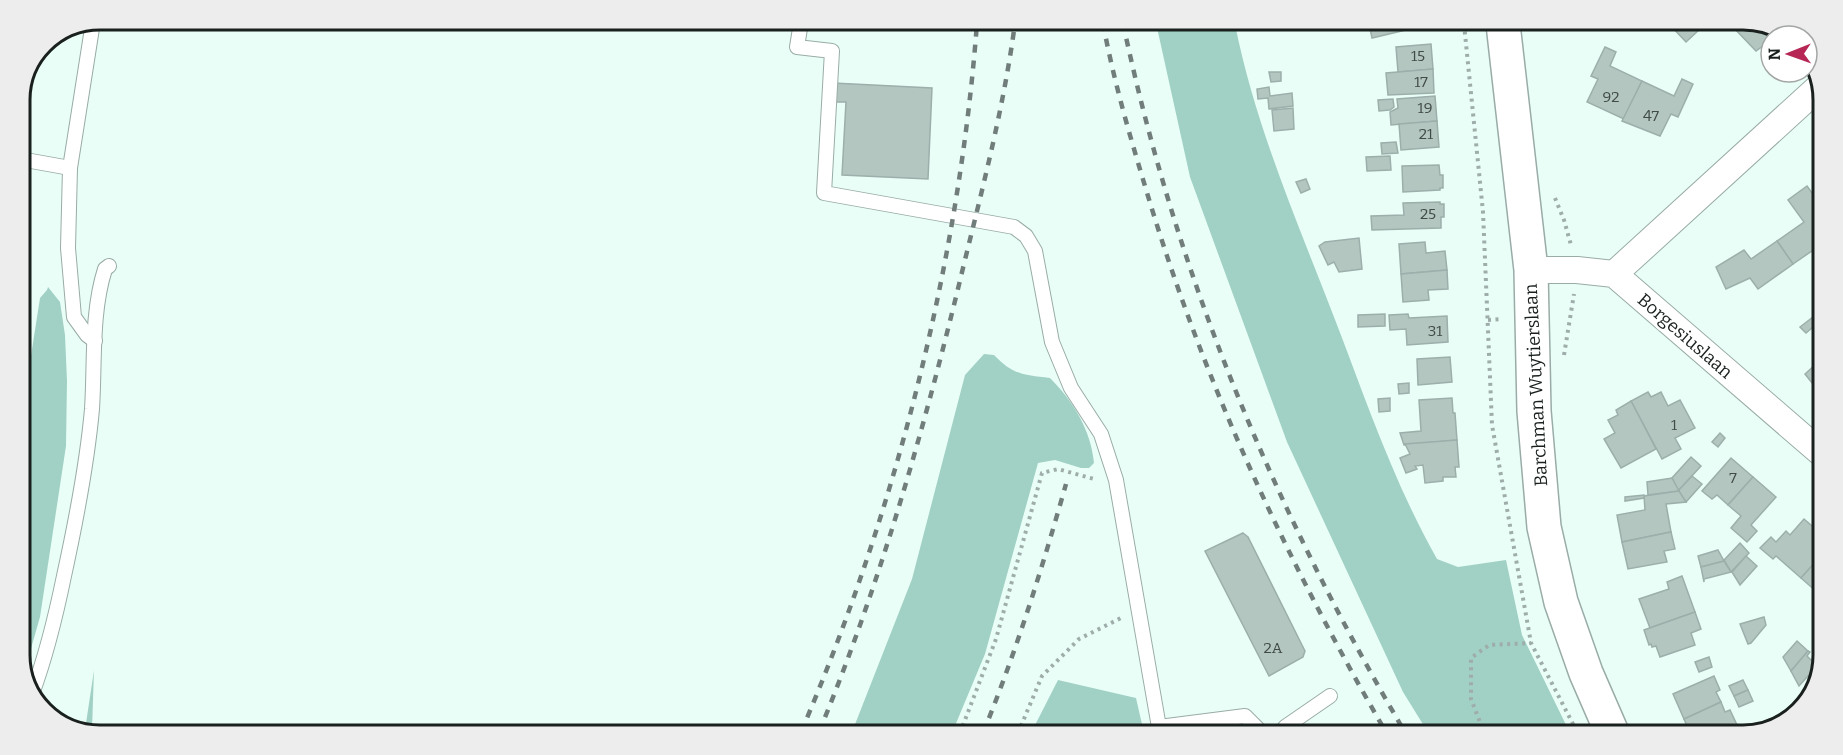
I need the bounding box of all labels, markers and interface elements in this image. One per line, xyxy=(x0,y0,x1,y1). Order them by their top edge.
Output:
north arrow xyxy=(1759,24,1819,84)
house number: 15 xyxy=(1411,47,1425,65)
text: N xyxy=(1765,48,1784,61)
house number: 17 xyxy=(1414,73,1428,91)
house number: 92 xyxy=(1603,88,1619,106)
house number: 19 xyxy=(1418,99,1432,117)
house number: 47 xyxy=(1643,107,1660,125)
house number: 21 xyxy=(1419,125,1433,143)
house number: 25 xyxy=(1420,205,1436,223)
street label: Barchman Wuytierslaan xyxy=(1520,283,1552,487)
street label: Borgesiuslaan xyxy=(1633,289,1737,384)
house number: 31 xyxy=(1428,322,1442,340)
house number: 1 xyxy=(1671,416,1677,434)
house number: 7 xyxy=(1729,469,1737,487)
house number: 2A xyxy=(1264,639,1283,657)

